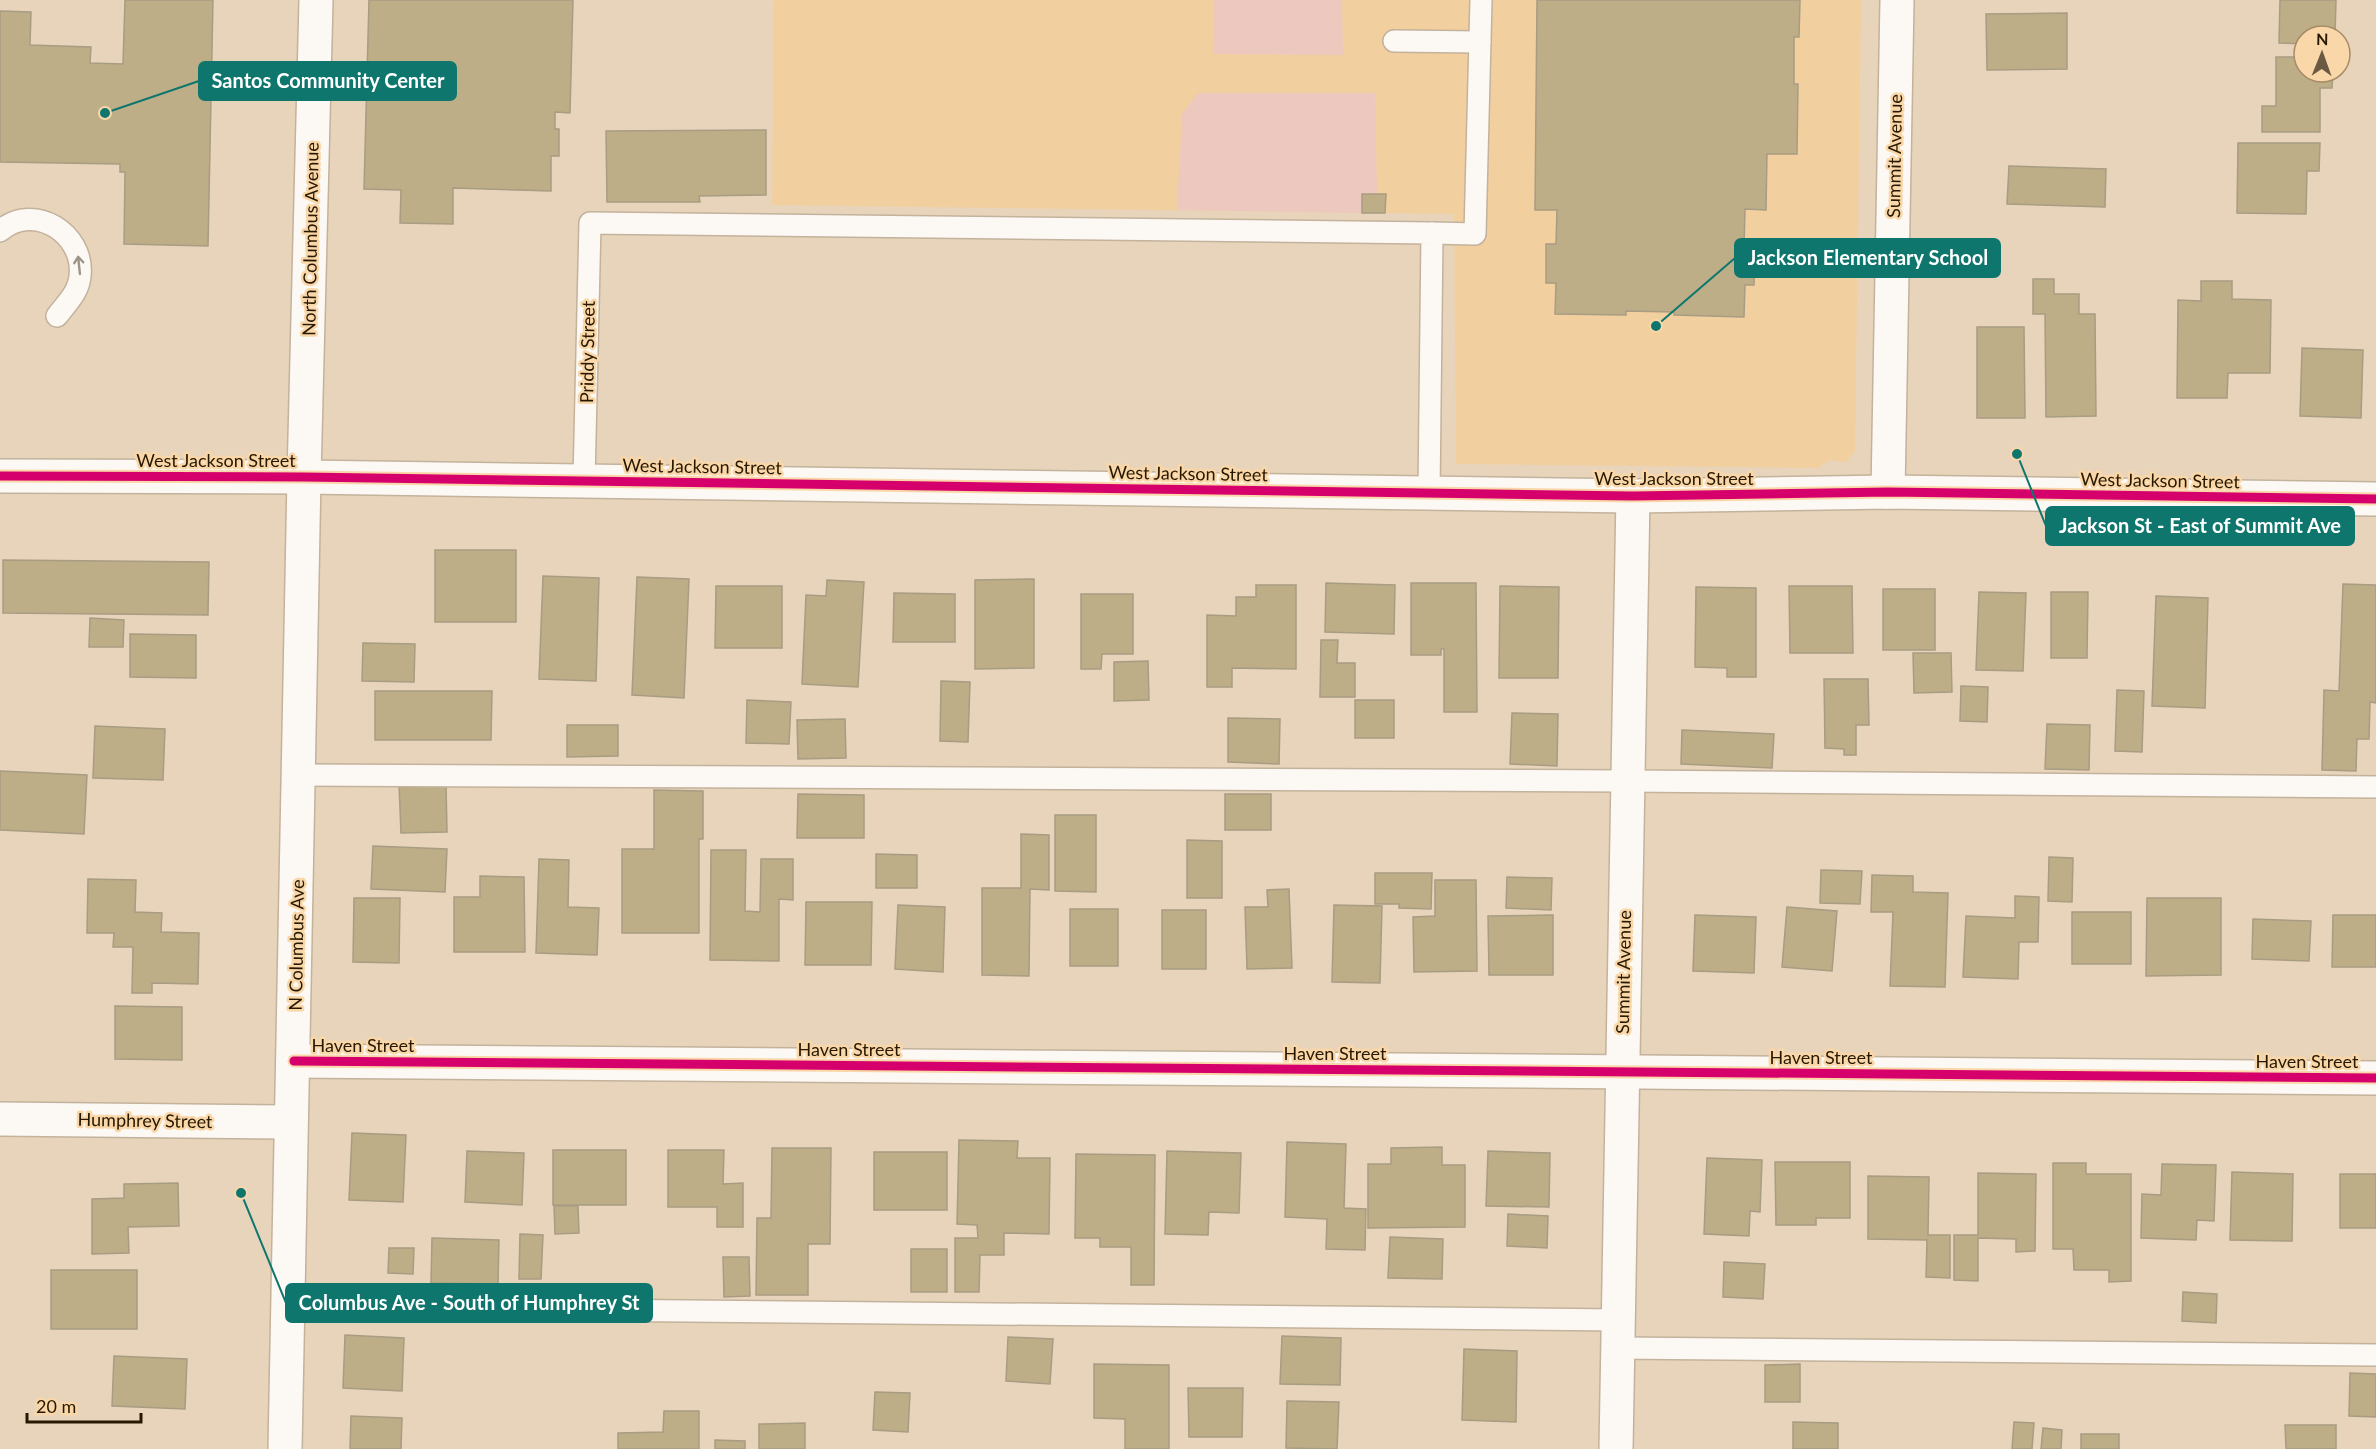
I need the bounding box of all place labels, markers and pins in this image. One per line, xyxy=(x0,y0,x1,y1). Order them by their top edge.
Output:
callout: Santos Community Center xyxy=(199,62,456,100)
callout: Jackson Elementary School xyxy=(1735,239,2000,277)
callout: Jackson St - East of Summit Ave xyxy=(2046,507,2354,545)
callout: Columbus Ave - South of Humphrey St xyxy=(286,1284,652,1322)

